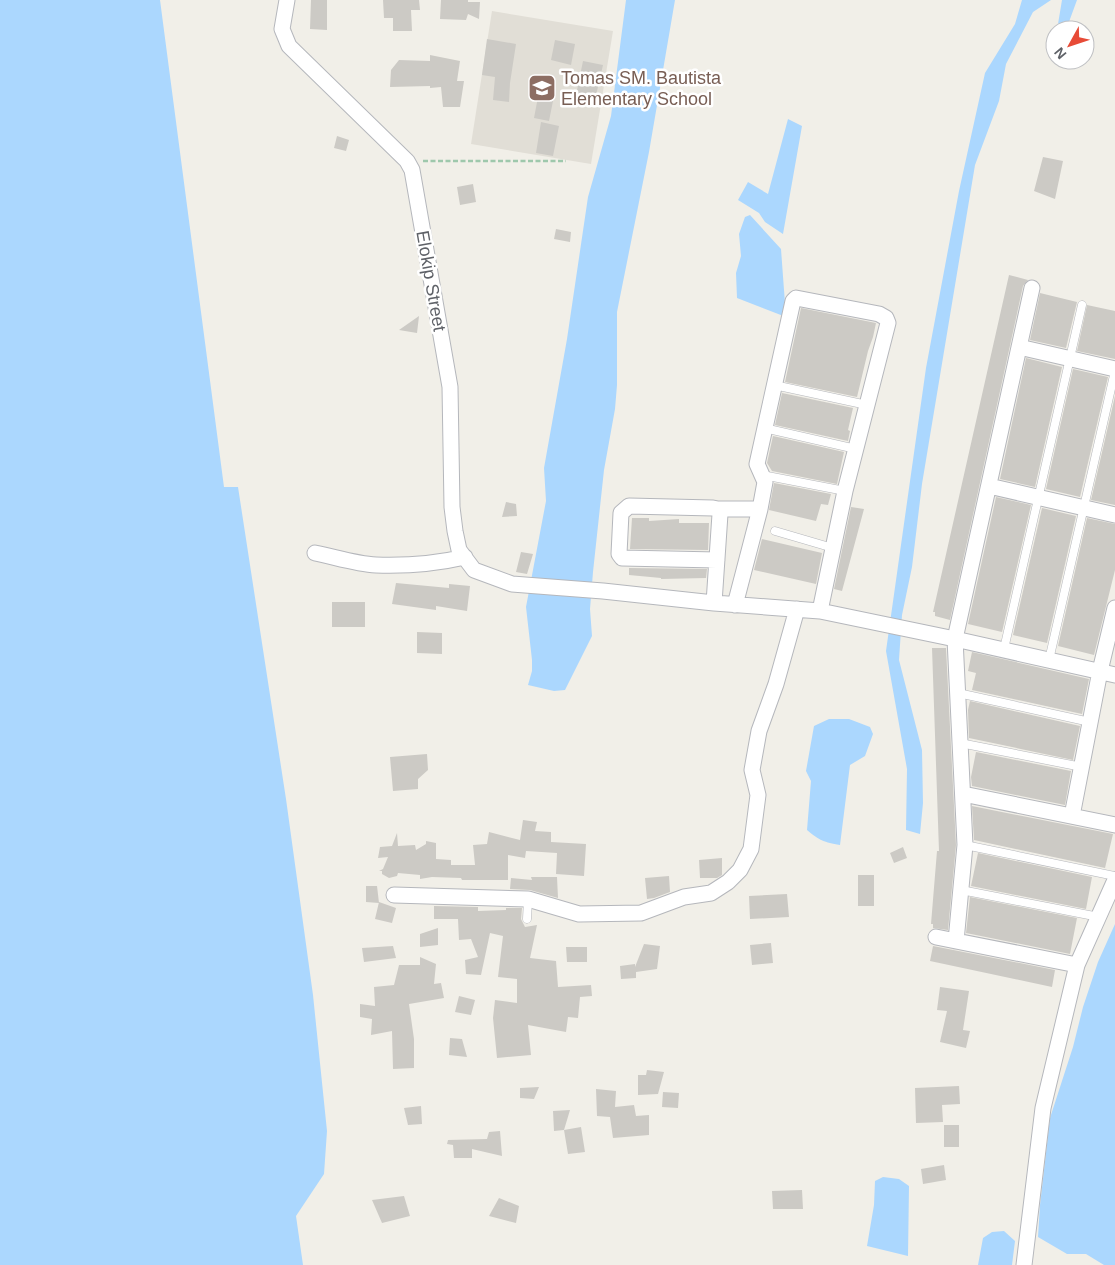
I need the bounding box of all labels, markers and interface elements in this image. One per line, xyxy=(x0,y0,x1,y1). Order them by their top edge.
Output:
north arrow xyxy=(1045,20,1095,70)
text: N xyxy=(1051,44,1069,62)
place label: Tomas SM. Bautista Elementary School xyxy=(561,68,722,109)
school or university icon: Tomas SM. Bautista Elementary School xyxy=(527,73,557,103)
street label: Elokip Street xyxy=(412,229,450,333)

